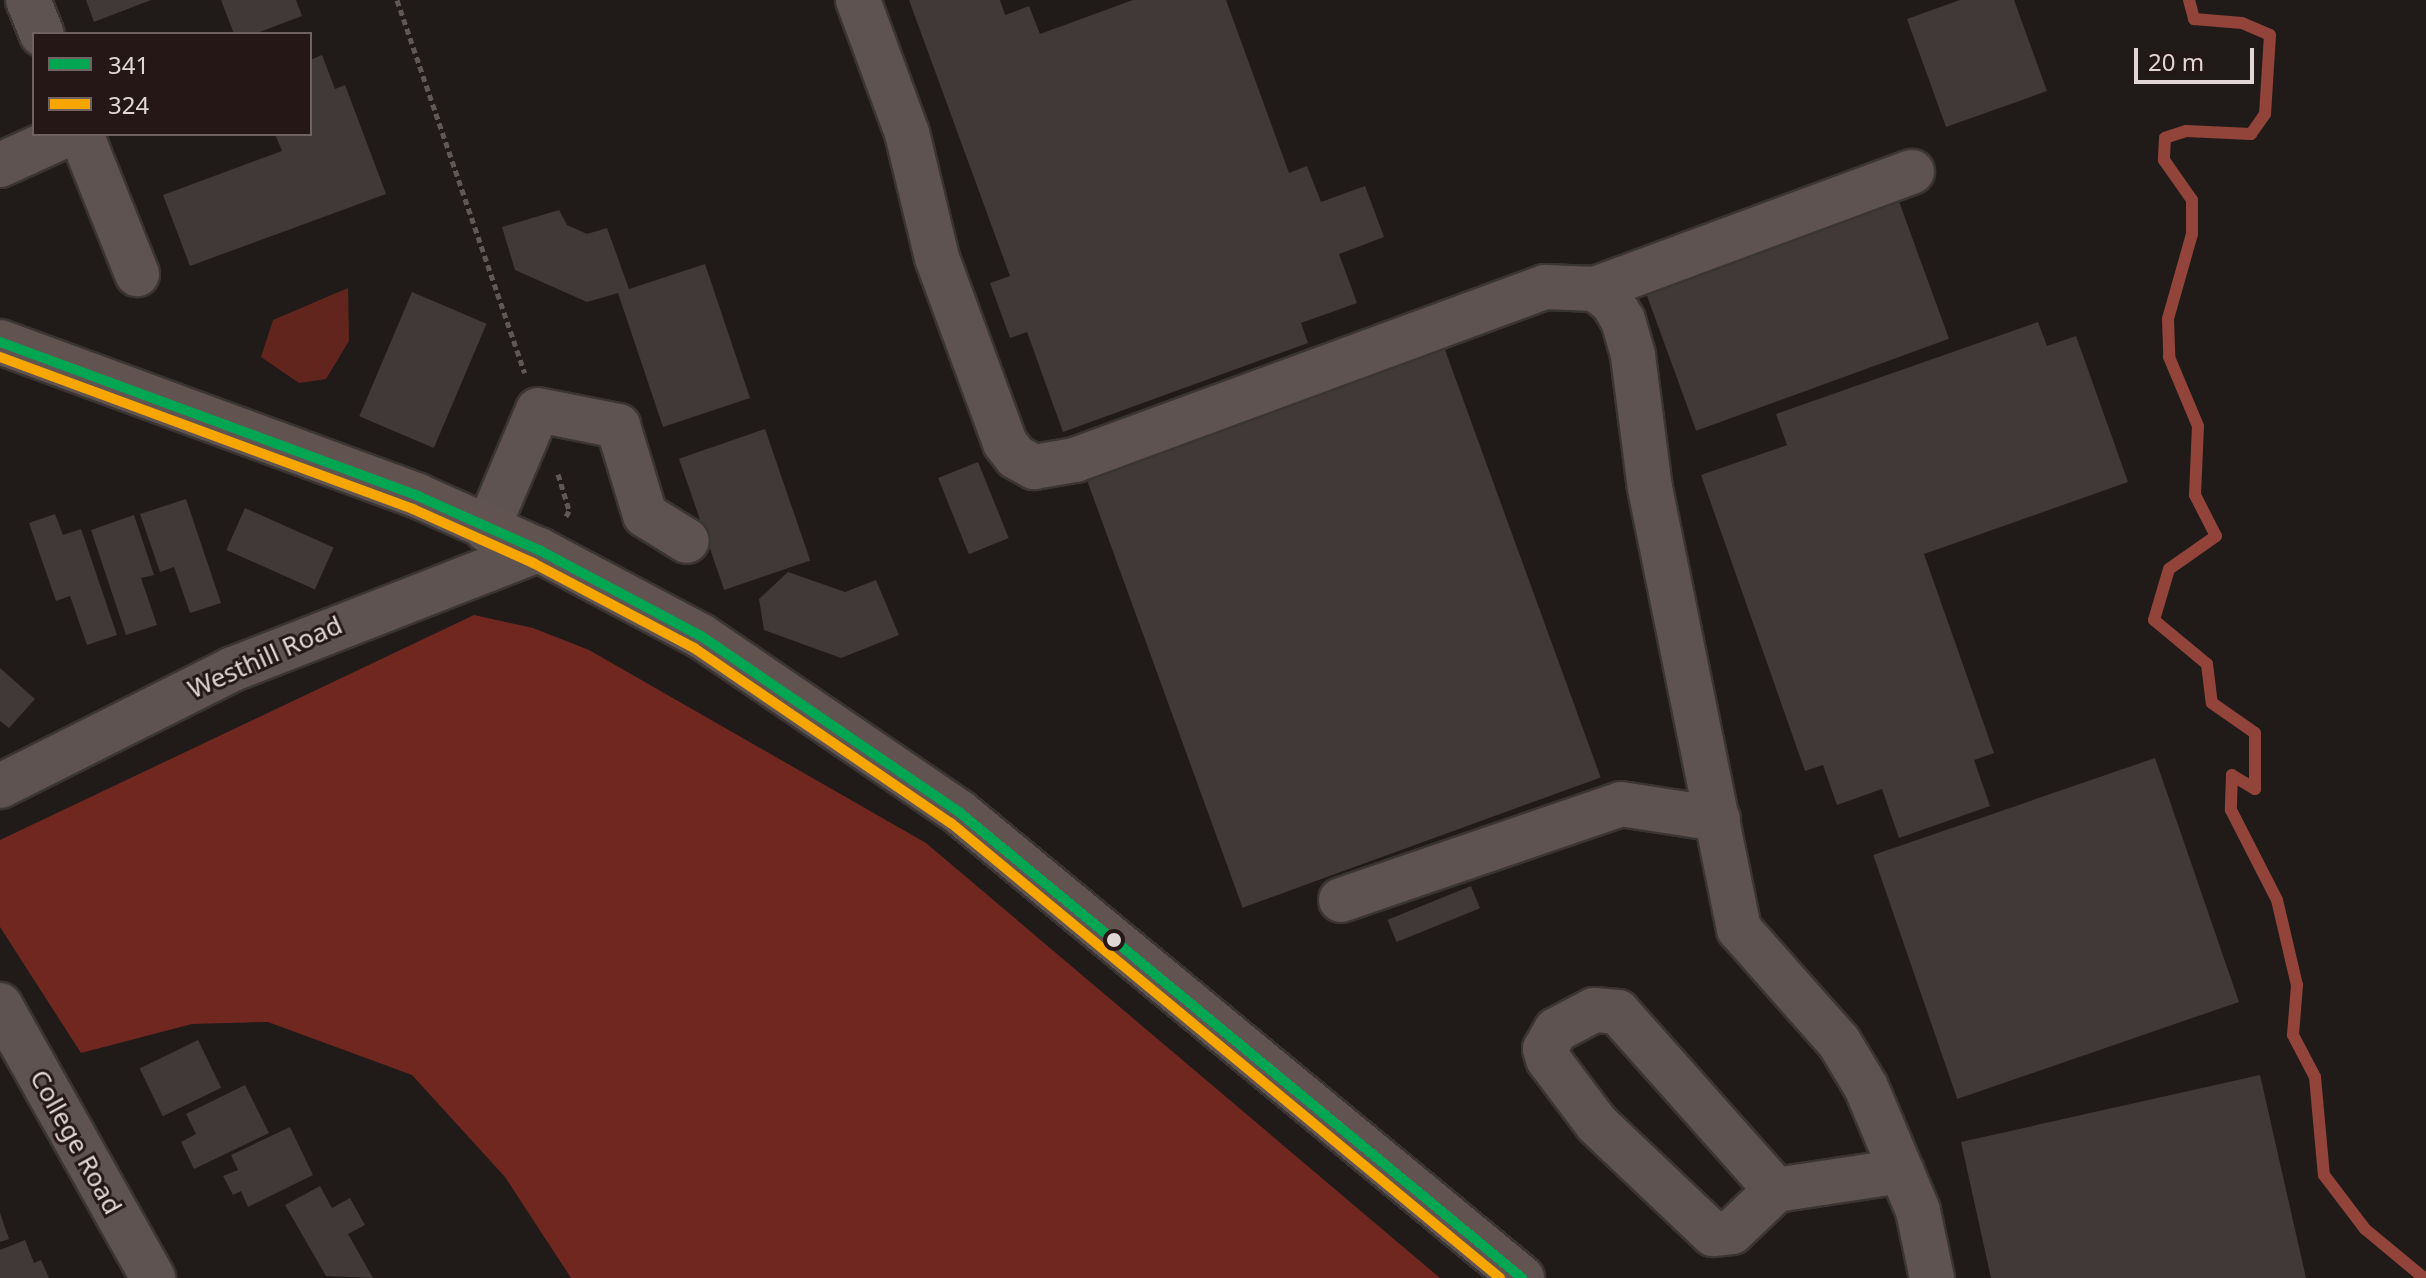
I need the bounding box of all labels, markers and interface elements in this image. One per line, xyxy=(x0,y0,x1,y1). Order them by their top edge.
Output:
legend xyxy=(32,32,312,136)
scale bar xyxy=(2138,32,2258,82)
text: 20 m xyxy=(2148,45,2204,78)
text: 341 xyxy=(108,48,149,81)
text: 324 xyxy=(108,88,149,121)
street label: Westhill Road xyxy=(183,609,347,705)
unlabelled marker xyxy=(1106,932,1122,948)
street label: College Road xyxy=(24,1064,128,1220)

